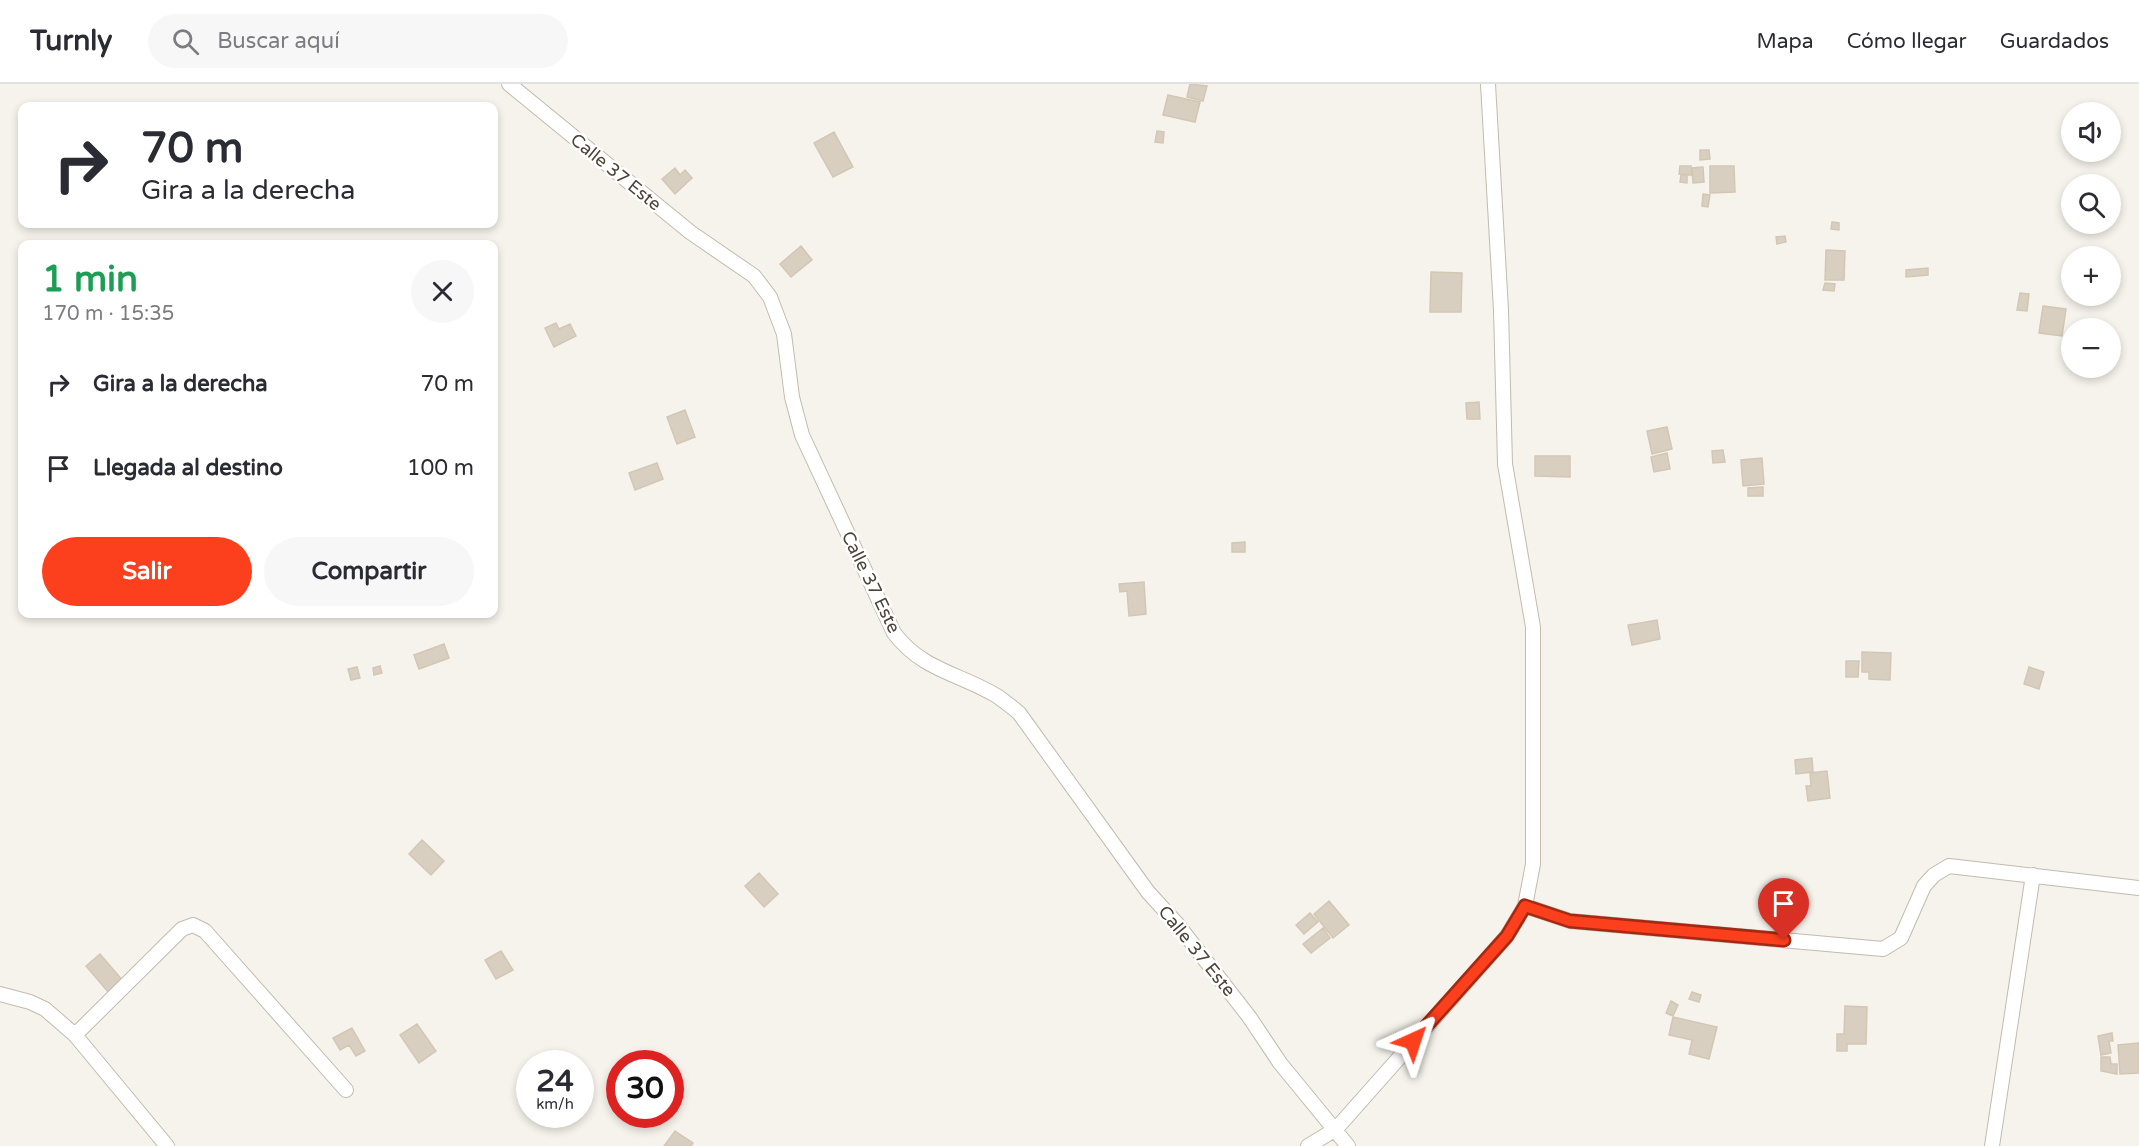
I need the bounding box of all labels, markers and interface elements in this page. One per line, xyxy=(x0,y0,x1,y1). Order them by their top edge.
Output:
search box xyxy=(148,14,568,68)
text: Turnly xyxy=(30,24,112,58)
icon: search xyxy=(169,25,202,58)
text: Buscar aquí xyxy=(217,28,340,54)
text: Mapa xyxy=(1756,29,1814,54)
text: Cómo llegar xyxy=(1847,29,1967,54)
text: Guardados xyxy=(2000,29,2109,54)
map controls xyxy=(2061,102,2121,378)
button: sound xyxy=(2061,102,2121,162)
text: 70 m xyxy=(141,123,243,174)
icon: right xyxy=(42,126,120,204)
street label: Calle 37 Este xyxy=(566,129,666,215)
text: Gira a la derecha xyxy=(141,174,355,207)
button: search xyxy=(2061,174,2121,234)
button: + xyxy=(2061,246,2121,306)
text: 1 min xyxy=(42,258,138,301)
button: close xyxy=(411,260,474,323)
text: 170 m · 15:35 xyxy=(42,302,174,326)
button: − xyxy=(2061,318,2121,378)
icon: right xyxy=(42,368,75,401)
text: Gira a la derecha xyxy=(93,371,268,397)
text: 70 m xyxy=(420,371,474,397)
icon: arrive xyxy=(42,452,75,485)
text: Llegada al destino xyxy=(93,455,283,481)
text: 100 m xyxy=(407,455,474,481)
street label: Calle 37 Este xyxy=(837,527,905,637)
button: Salir xyxy=(42,537,252,606)
button: Compartir xyxy=(264,537,474,606)
pin xyxy=(1758,878,1809,940)
icon: arrive xyxy=(1767,887,1800,920)
street label: Calle 37 Este xyxy=(1154,901,1240,1001)
position arrow xyxy=(1381,1009,1445,1073)
speed limit sign: 30 xyxy=(606,1050,684,1128)
text: 24 xyxy=(536,1063,574,1100)
text: km/h xyxy=(536,1095,574,1113)

